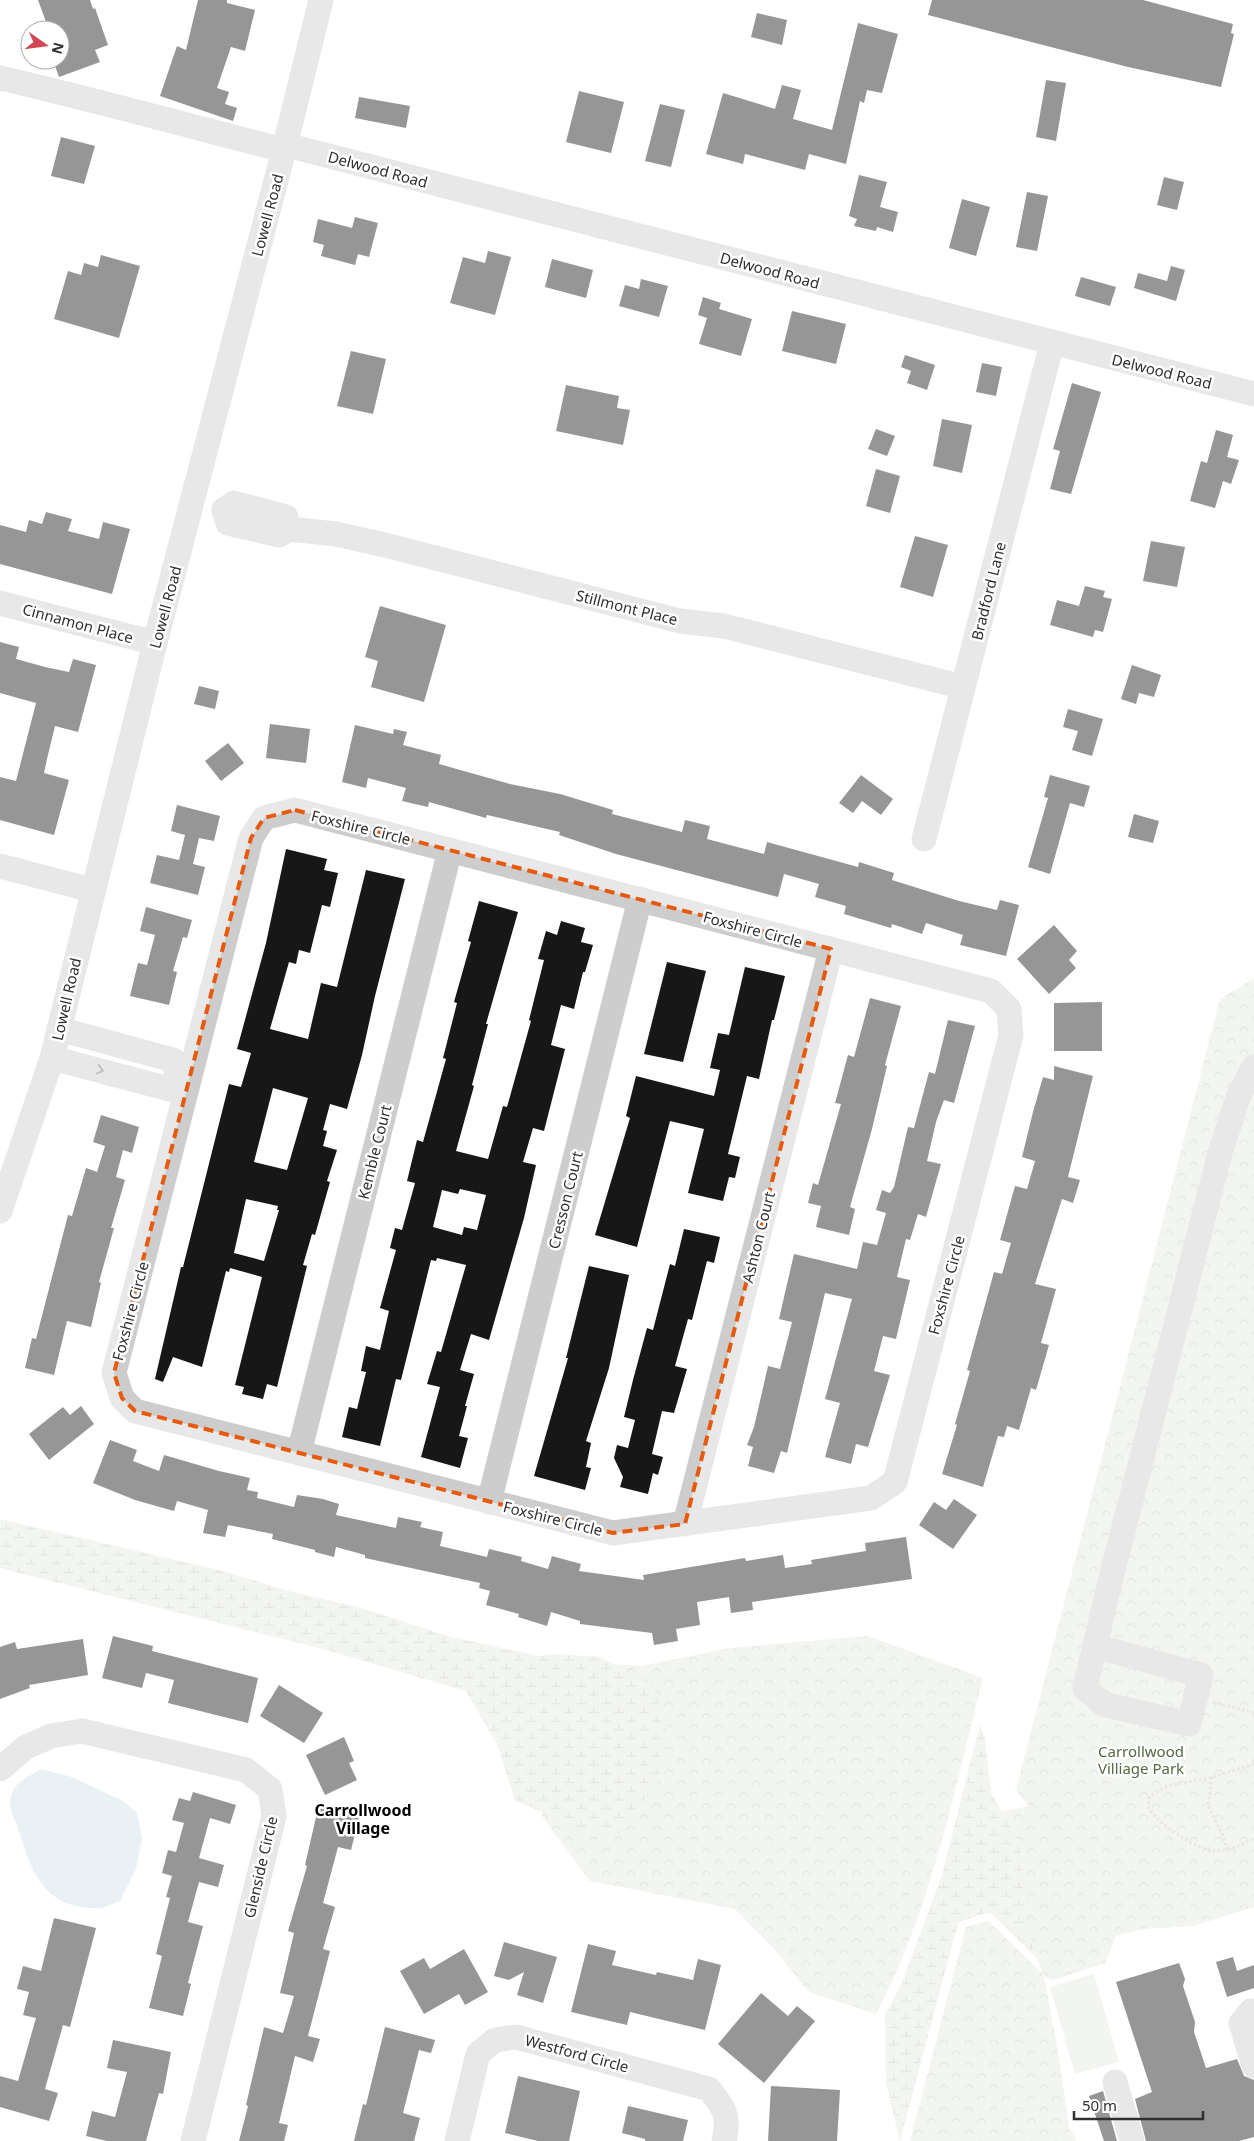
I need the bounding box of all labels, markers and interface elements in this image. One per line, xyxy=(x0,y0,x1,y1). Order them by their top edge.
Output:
north arrow xyxy=(20,20,70,70)
text: N xyxy=(48,40,69,56)
street label: Delwood Road xyxy=(326,146,430,192)
street label: Lowell Road xyxy=(246,172,288,258)
street label: Delwood Road xyxy=(718,247,822,293)
street label: Delwood Road xyxy=(1110,349,1214,393)
street label: Bradford Lane xyxy=(966,540,1010,642)
street label: Lowell Road xyxy=(144,564,186,650)
street label: Stillmont Place xyxy=(574,585,680,629)
street label: Cinnamon Place xyxy=(21,599,135,647)
street label: Foxshire Circle xyxy=(309,805,413,849)
street label: Foxshire Circle xyxy=(701,906,805,952)
street label: Lowell Road xyxy=(47,956,85,1042)
one-way arrow xyxy=(95,1065,103,1075)
street label: Kemble Court xyxy=(353,1102,396,1201)
street label: Cresson Court xyxy=(543,1149,587,1251)
street label: Ashton Court xyxy=(737,1189,779,1285)
street label: Foxshire Circle xyxy=(923,1233,969,1337)
street label: Foxshire Circle xyxy=(107,1259,153,1363)
street label: Foxshire Circle xyxy=(501,1496,605,1540)
park label: Carrollwood Villiage Park xyxy=(1098,1741,1184,1778)
district label: Carrollwood Village xyxy=(314,1799,412,1839)
street label: Glenside Circle xyxy=(239,1814,281,1920)
street label: Westford Circle xyxy=(523,2030,631,2076)
scale bar xyxy=(1074,2088,1203,2120)
text: 50 m xyxy=(1082,2095,1117,2115)

